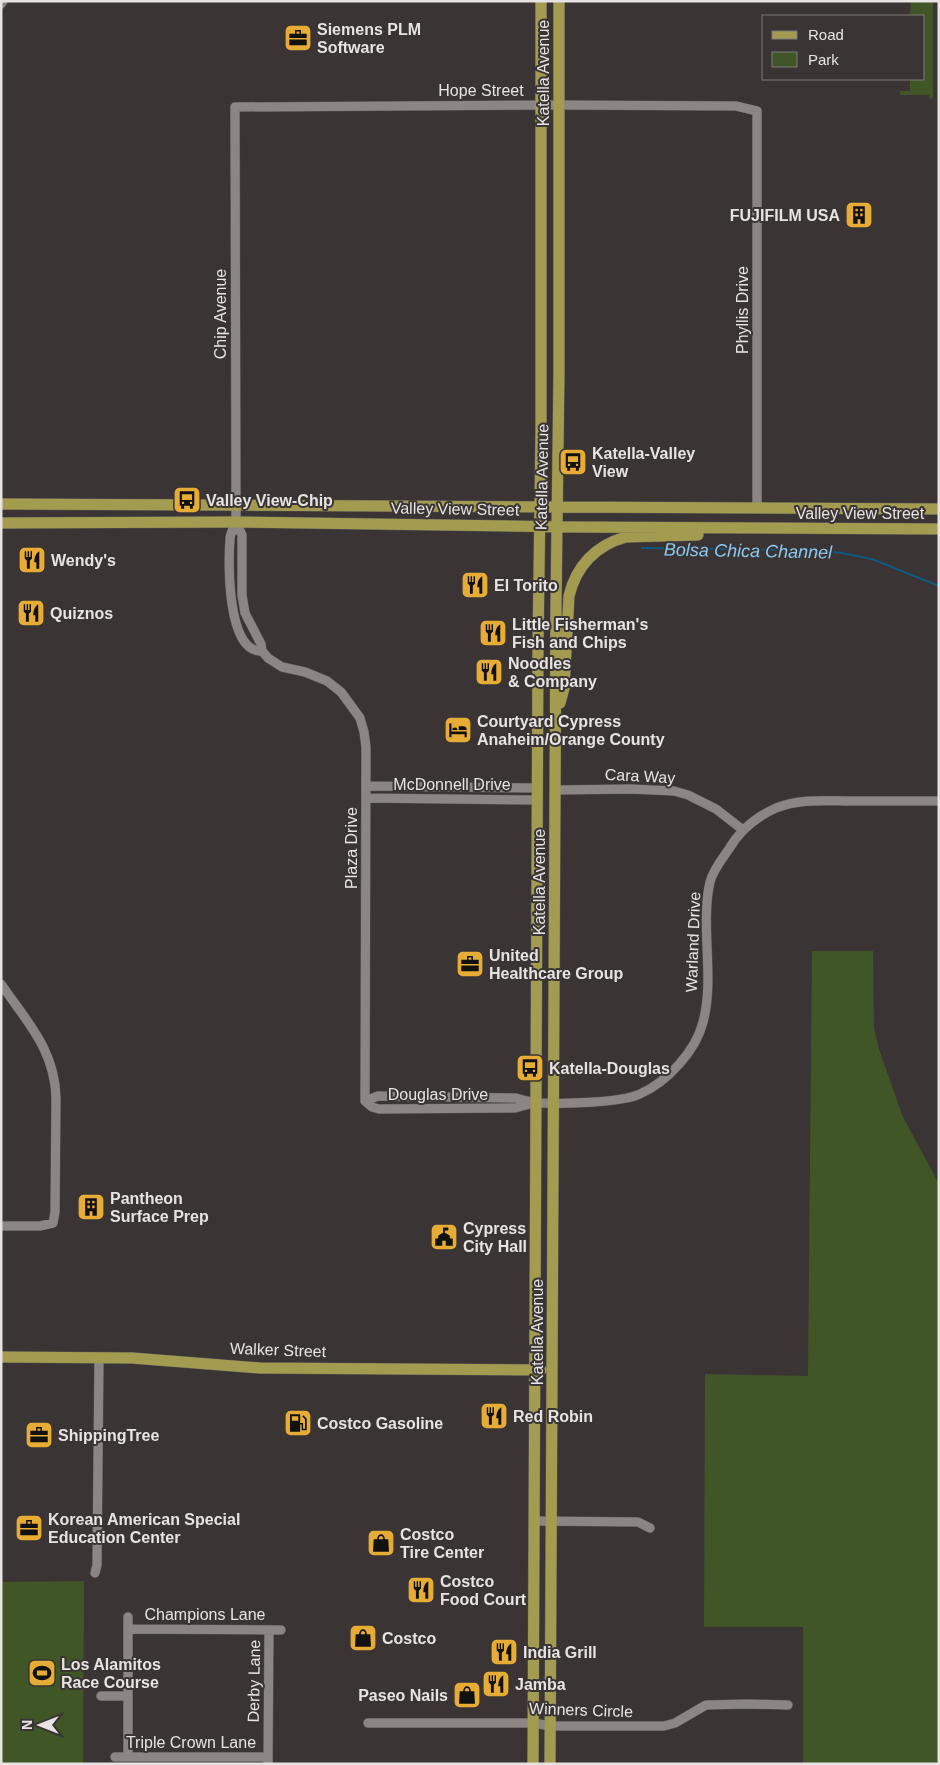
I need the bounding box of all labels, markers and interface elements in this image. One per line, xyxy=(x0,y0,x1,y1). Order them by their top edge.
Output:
legend xyxy=(762,15,925,80)
street label: Katella Avenue xyxy=(535,20,552,126)
place label: Siemens PLM Software xyxy=(317,21,421,56)
office icon: Siemens PLM Software xyxy=(283,23,313,53)
text: Road xyxy=(808,26,844,43)
text: Park xyxy=(808,51,839,68)
street label: Hope Street xyxy=(438,82,524,99)
building icon: FUJIFILM USA xyxy=(844,200,874,230)
place label: FUJIFILM USA xyxy=(730,207,840,224)
street label: Phyllis Drive xyxy=(734,266,751,354)
street label: Chip Avenue xyxy=(212,269,229,359)
street label: Katella Avenue xyxy=(533,424,551,530)
place label: Katella-Valley View xyxy=(592,445,695,480)
bus stop icon: Katella-Valley View xyxy=(558,447,588,477)
bus stop icon: Valley View-Chip xyxy=(172,485,202,515)
place label: Valley View-Chip xyxy=(206,492,333,509)
street label: Valley View Street xyxy=(391,499,520,519)
street label: Valley View Street xyxy=(796,505,925,522)
water label: Bolsa Chica Channel xyxy=(664,540,833,562)
restaurant icon: Wendy's xyxy=(17,545,47,575)
place label: Wendy's xyxy=(51,552,116,569)
restaurant icon: El Torito xyxy=(460,570,490,600)
place label: El Torito xyxy=(494,577,558,594)
restaurant icon: Quiznos xyxy=(16,598,46,628)
place label: Quiznos xyxy=(50,605,113,622)
place label: Little Fisherman's Fish and Chips xyxy=(512,616,648,651)
restaurant icon: Little Fisherman's Fish and Chips xyxy=(478,618,508,648)
place label: Noodles & Company xyxy=(508,655,597,690)
restaurant icon: Noodles & Company xyxy=(474,657,504,687)
place label: Courtyard Cypress Anaheim/Orange County xyxy=(477,713,665,748)
hotel icon: Courtyard Cypress Anaheim/Orange County xyxy=(443,715,473,745)
street label: Cara Way xyxy=(604,766,676,786)
street label: McDonnell Drive xyxy=(393,776,511,793)
street label: Plaza Drive xyxy=(343,807,360,889)
street label: Katella Avenue xyxy=(531,829,548,935)
street label: Warland Drive xyxy=(683,891,703,993)
place label: United Healthcare Group xyxy=(489,947,623,982)
office icon: United Healthcare Group xyxy=(455,949,485,979)
bus stop icon: Katella-Douglas xyxy=(515,1053,545,1083)
place label: Katella-Douglas xyxy=(549,1060,670,1077)
street label: Douglas Drive xyxy=(388,1086,488,1103)
place label: Pantheon Surface Prep xyxy=(110,1190,209,1225)
building icon: Pantheon Surface Prep xyxy=(76,1192,106,1222)
place label: Cypress City Hall xyxy=(463,1220,527,1255)
public building icon: Cypress City Hall xyxy=(429,1222,459,1252)
street label: Katella Avenue xyxy=(529,1279,546,1385)
street label: Walker Street xyxy=(230,1340,327,1360)
restaurant icon: Red Robin xyxy=(479,1401,509,1431)
fuel station icon: Costco Gasoline xyxy=(283,1408,313,1438)
place label: Red Robin xyxy=(513,1408,593,1425)
place label: Costco Gasoline xyxy=(317,1415,443,1432)
office icon: ShippingTree xyxy=(24,1420,54,1450)
place label: ShippingTree xyxy=(58,1427,159,1444)
place label: Korean American Special Education Center xyxy=(48,1511,240,1546)
office icon: Korean American Special Education Center xyxy=(14,1513,44,1543)
place label: Costco Tire Center xyxy=(400,1526,484,1561)
shop icon: Costco Tire Center xyxy=(366,1528,396,1558)
place label: Costco Food Court xyxy=(440,1573,527,1608)
restaurant icon: Costco Food Court xyxy=(406,1575,436,1605)
street label: Champions Lane xyxy=(145,1606,266,1623)
shop icon: Costco xyxy=(348,1623,378,1653)
place label: Costco xyxy=(382,1630,436,1647)
restaurant icon: India Grill xyxy=(489,1637,519,1667)
street label: Derby Lane xyxy=(245,1639,263,1723)
place label: India Grill xyxy=(523,1644,597,1661)
place label: Los Alamitos Race Course xyxy=(61,1656,161,1691)
sports icon: Los Alamitos Race Course xyxy=(27,1658,57,1688)
restaurant icon: Jamba xyxy=(481,1669,511,1699)
place label: Jamba xyxy=(515,1676,566,1693)
shop icon: Paseo Nails xyxy=(452,1680,482,1710)
place label: Paseo Nails xyxy=(358,1687,448,1704)
north arrow xyxy=(15,1700,65,1750)
street label: Winners Circle xyxy=(529,1700,633,1720)
text: N xyxy=(19,1720,35,1730)
street label: Triple Crown Lane xyxy=(126,1734,256,1751)

